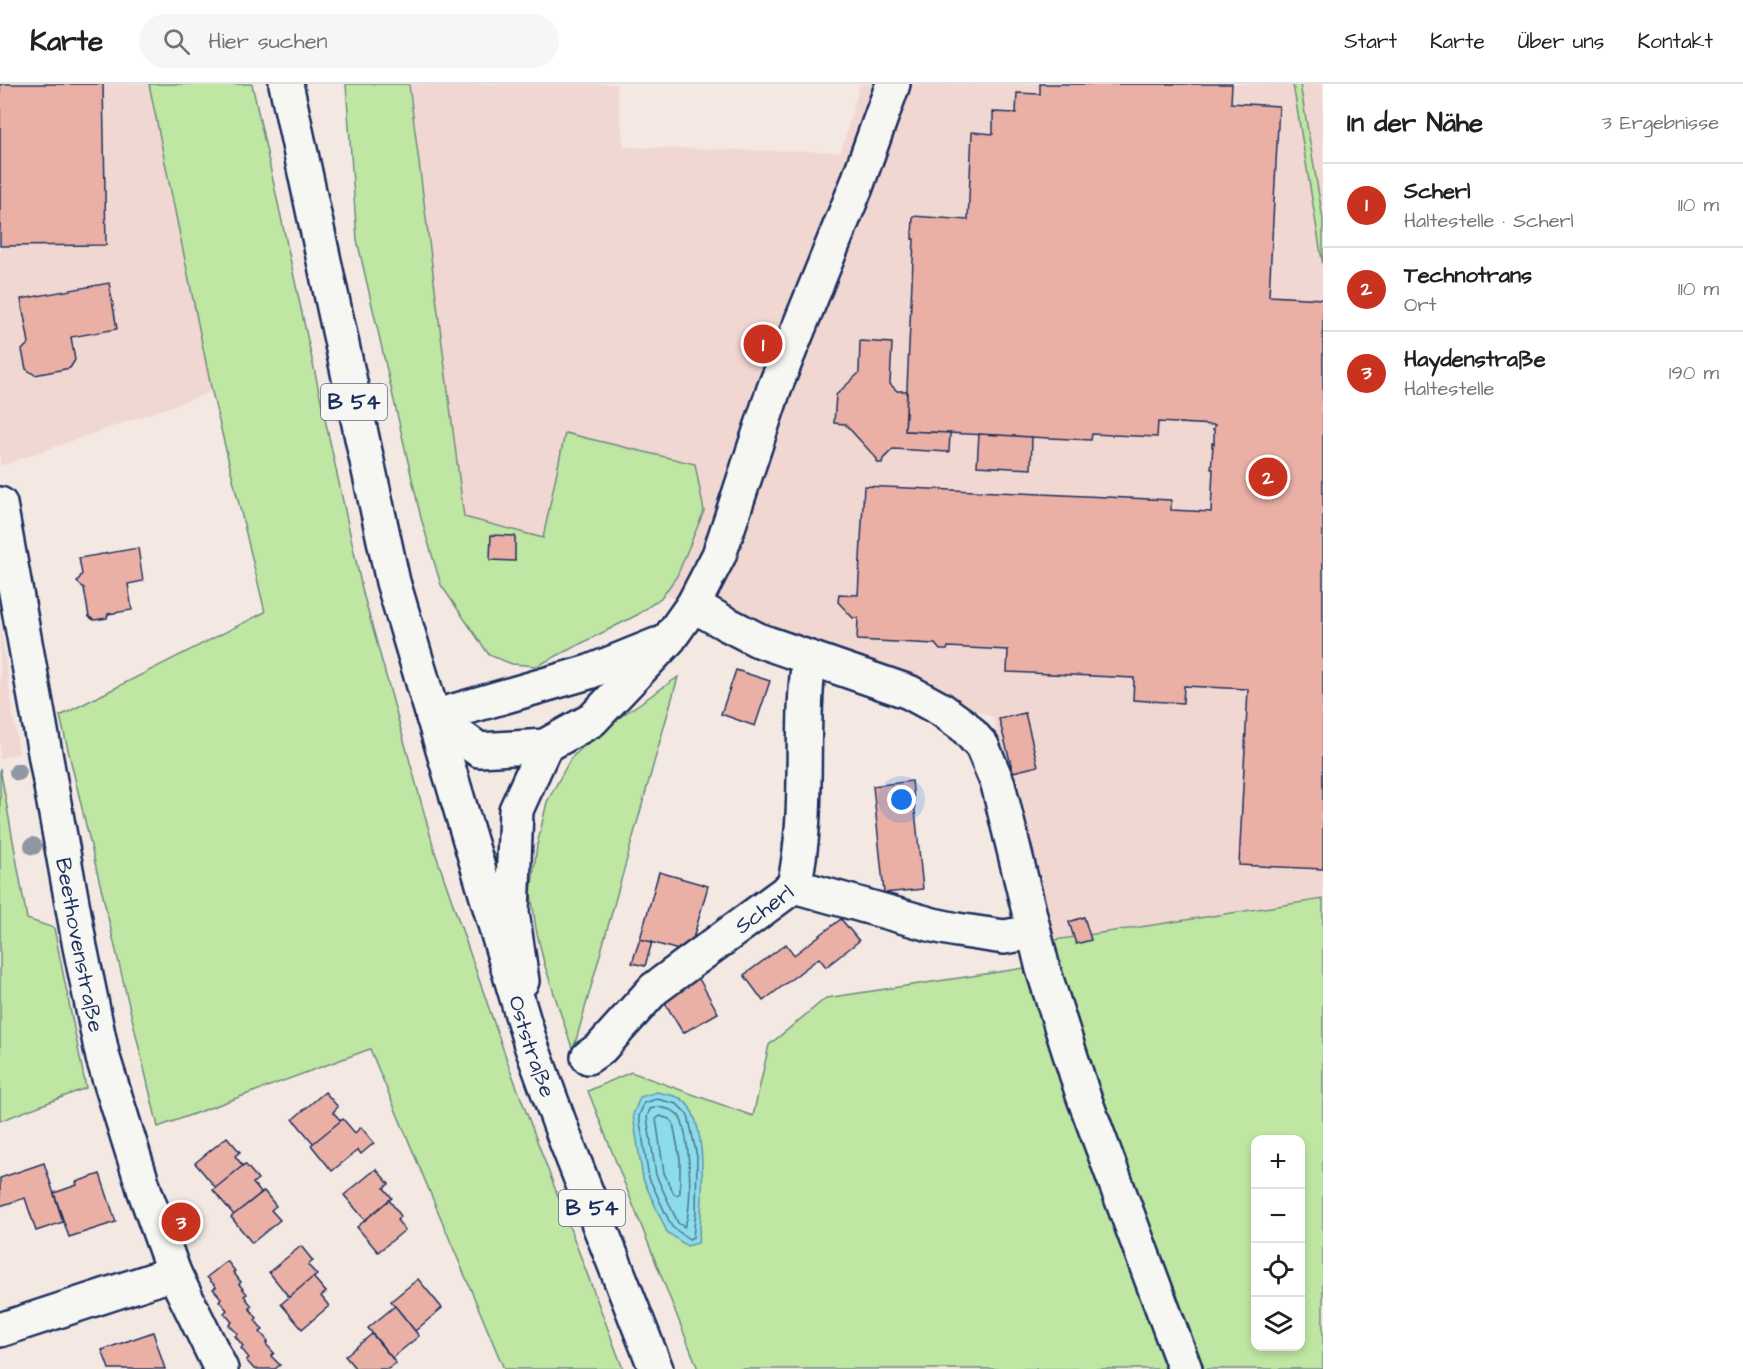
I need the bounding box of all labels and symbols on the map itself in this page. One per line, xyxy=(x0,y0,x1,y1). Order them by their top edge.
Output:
pin: 1 xyxy=(744,322,783,366)
road number: B 54 xyxy=(321,384,387,420)
pin: 2 xyxy=(1248,454,1288,500)
your location xyxy=(887,785,916,814)
street label: Beethovenstraße xyxy=(47,855,111,1035)
street label: Scherl xyxy=(728,878,800,942)
street label: Oststraße xyxy=(500,992,563,1102)
road number: B 54 xyxy=(559,1190,625,1226)
pin: 3 xyxy=(162,1200,201,1244)

